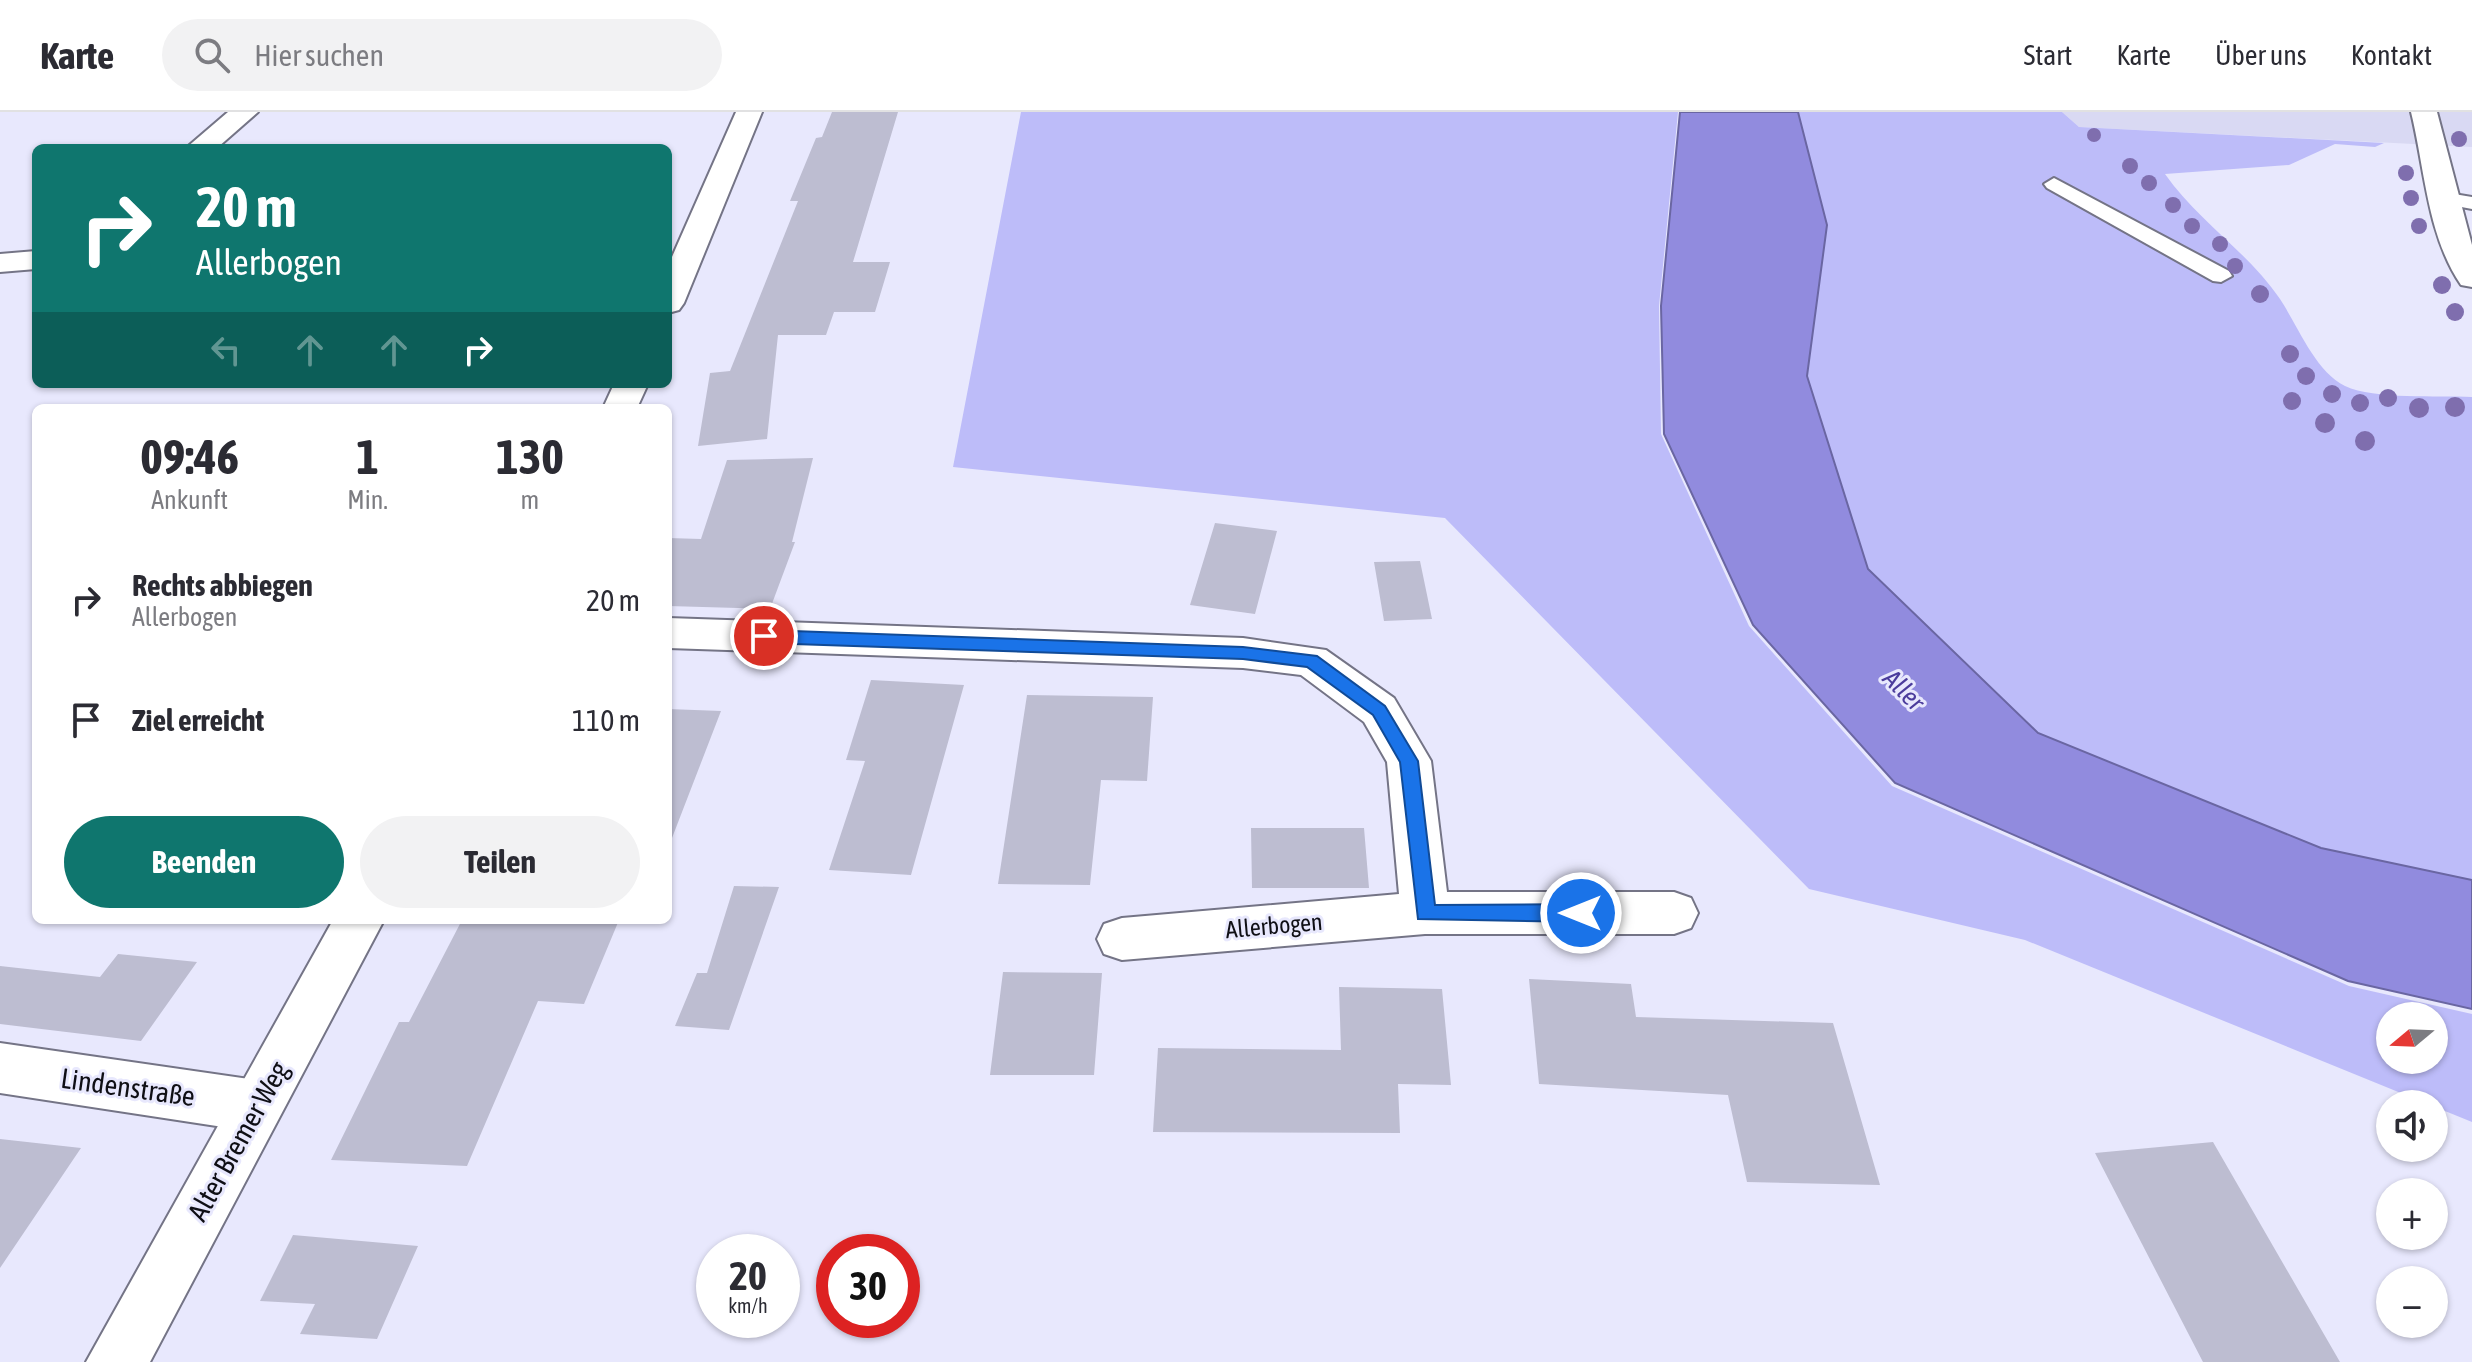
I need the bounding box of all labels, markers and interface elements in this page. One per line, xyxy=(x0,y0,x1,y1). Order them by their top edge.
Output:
search box xyxy=(162,19,722,91)
icon: search xyxy=(190,33,234,77)
text: Karte xyxy=(40,34,114,77)
text: Hier suchen xyxy=(254,38,384,72)
text: Start xyxy=(2023,39,2072,71)
text: Karte xyxy=(2116,39,2171,71)
text: Über uns xyxy=(2215,39,2307,71)
text: Kontakt xyxy=(2351,39,2432,71)
text: 20 m xyxy=(196,175,297,239)
icon: right xyxy=(64,176,168,280)
text: Allerbogen xyxy=(196,241,342,283)
icon: left xyxy=(204,328,248,372)
icon: ahead xyxy=(288,328,332,372)
icon: ahead xyxy=(372,328,416,372)
icon: right xyxy=(456,328,500,372)
text: 09:46 xyxy=(140,429,239,484)
text: 1 xyxy=(356,429,379,484)
text: 130 xyxy=(496,429,564,484)
text: Ankunft xyxy=(151,485,228,515)
text: Min. xyxy=(347,485,388,515)
text: m xyxy=(521,485,539,515)
text: Rechts abbiegen xyxy=(132,568,313,602)
icon: right xyxy=(64,578,108,622)
text: 20 m xyxy=(586,583,640,617)
text: Allerbogen xyxy=(132,602,237,632)
pin xyxy=(730,602,798,670)
icon: arrive xyxy=(742,614,786,658)
water label: Aller xyxy=(1877,663,1932,718)
icon: arrive xyxy=(64,698,108,742)
text: Ziel erreicht xyxy=(132,703,264,737)
text: 110 m xyxy=(572,703,640,737)
button: Beenden xyxy=(64,816,344,908)
button: Teilen xyxy=(360,816,640,908)
position arrow xyxy=(1539,871,1623,955)
street label: Allerbogen xyxy=(1224,908,1324,943)
north arrow xyxy=(2376,1002,2448,1074)
map controls xyxy=(2376,1002,2448,1338)
street label: Alter Bremer Weg xyxy=(181,1056,295,1226)
street label: Lindenstraße xyxy=(59,1062,197,1112)
button: sound xyxy=(2376,1090,2448,1162)
button: + xyxy=(2376,1178,2448,1250)
speed limit sign: 30 xyxy=(816,1234,920,1338)
text: 20 xyxy=(729,1253,767,1298)
button: − xyxy=(2376,1266,2448,1338)
text: km/h xyxy=(728,1294,768,1317)

